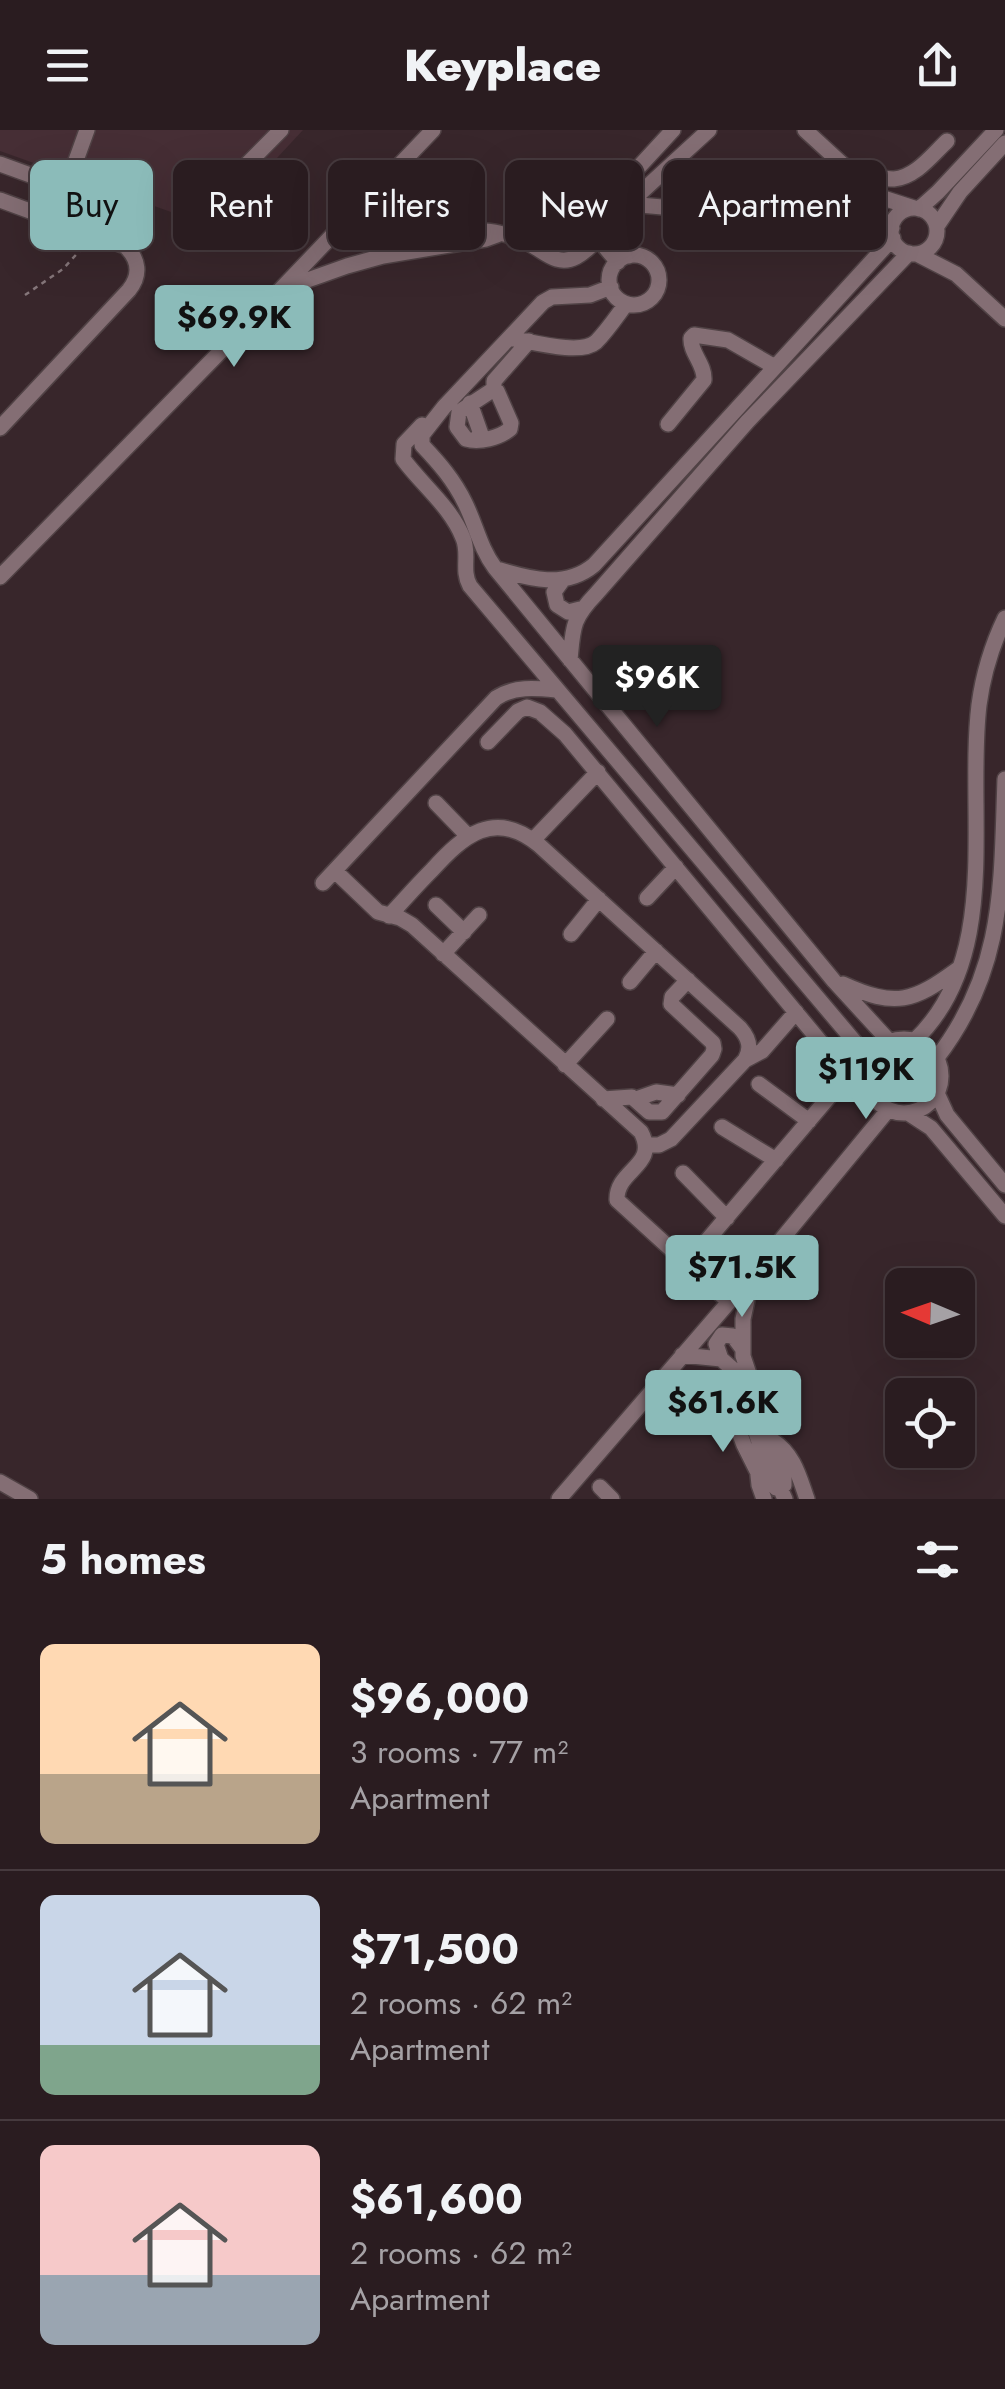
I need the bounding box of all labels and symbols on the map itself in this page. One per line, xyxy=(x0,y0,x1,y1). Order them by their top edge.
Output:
pin: $69.9K xyxy=(153,285,315,370)
pin: $96K xyxy=(598,645,716,730)
pin: $119K xyxy=(796,1037,936,1122)
pin: $71.5K xyxy=(661,1235,823,1320)
north arrow xyxy=(885,1268,975,1358)
pin: $61.6K xyxy=(642,1370,804,1455)

